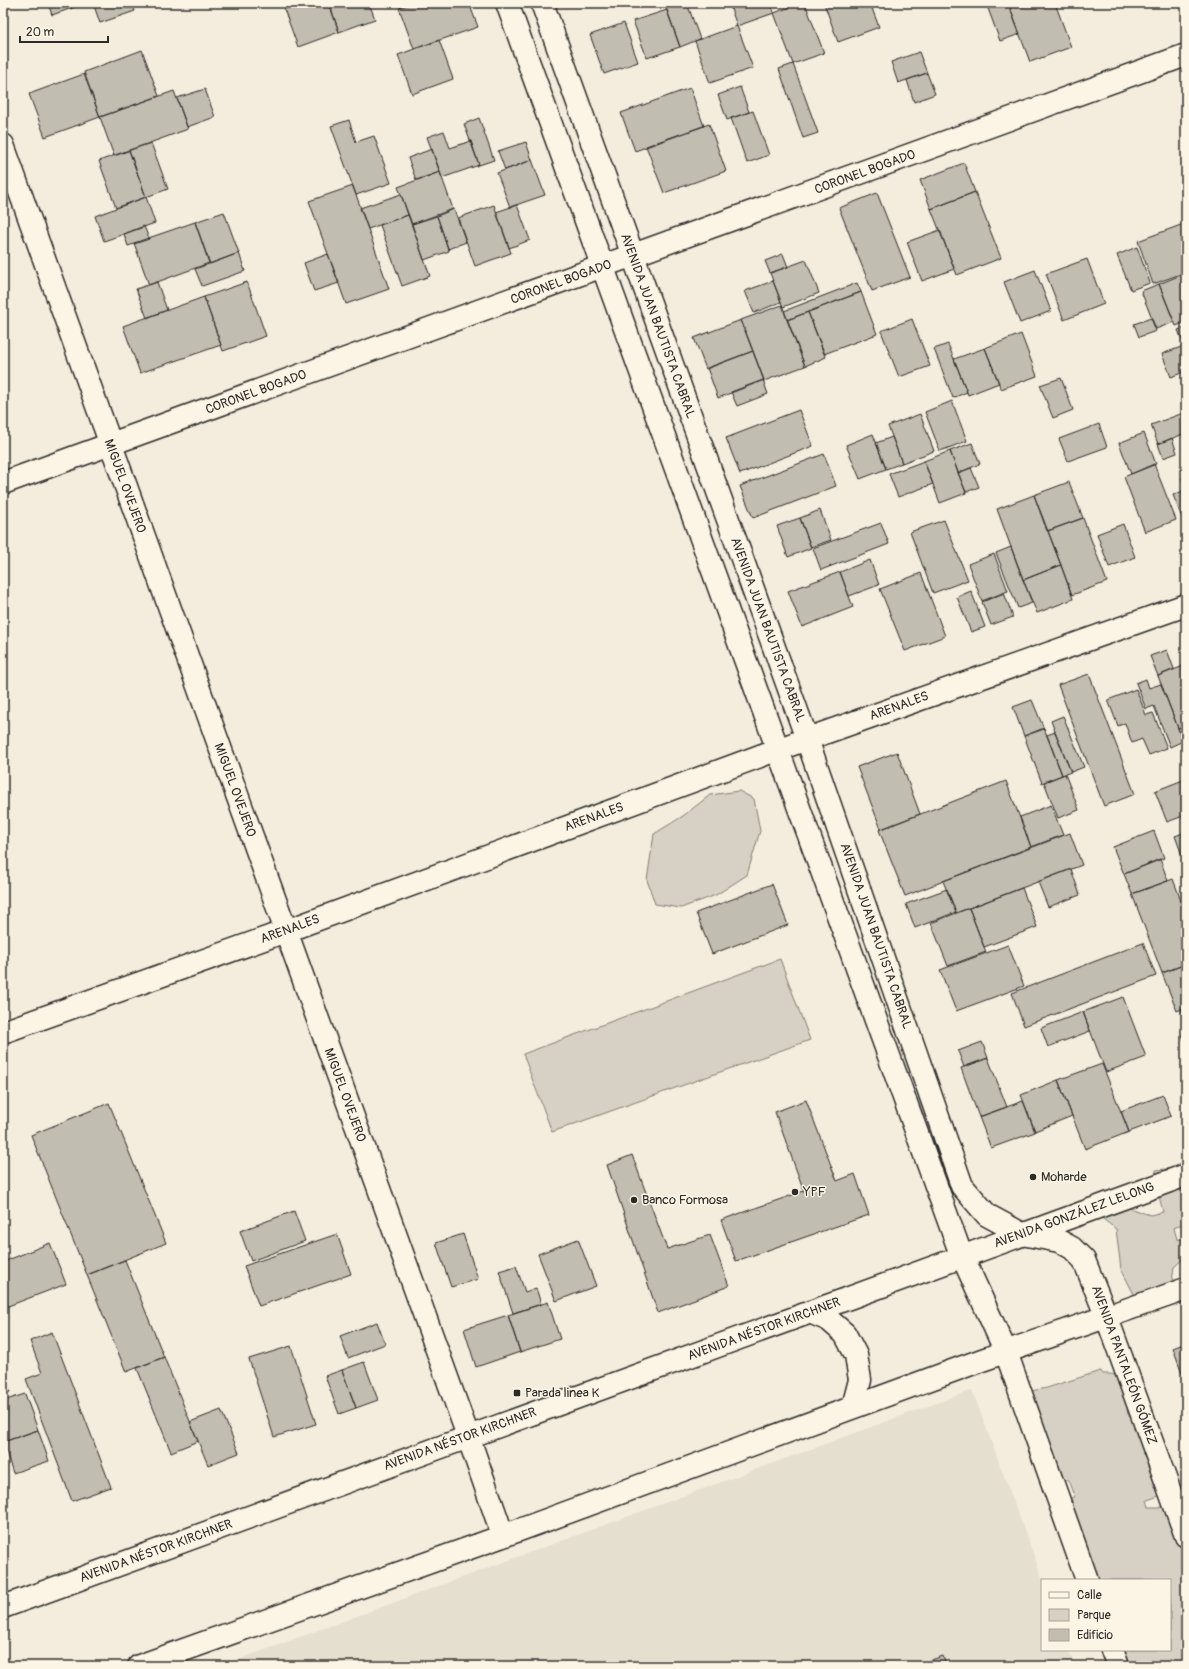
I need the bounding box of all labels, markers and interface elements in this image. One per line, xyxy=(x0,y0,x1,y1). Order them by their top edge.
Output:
scale bar xyxy=(20,18,108,44)
text: 20 m xyxy=(26,25,55,40)
street label: CORONEL BOGADO xyxy=(812,146,918,198)
street label: AVENIDA JUAN BAUTISTA CABRAL xyxy=(617,231,699,421)
street label: CORONEL BOGADO xyxy=(508,256,614,308)
street label: CORONEL BOGADO xyxy=(203,366,309,418)
street label: MIGUEL OVEJERO xyxy=(101,437,149,535)
street label: AVENIDA JUAN BAUTISTA CABRAL xyxy=(727,535,809,725)
street label: ARENALES xyxy=(867,688,931,724)
street label: MIGUEL OVEJERO xyxy=(211,741,259,839)
street label: ARENALES xyxy=(562,799,626,835)
street label: AVENIDA JUAN BAUTISTA CABRAL xyxy=(837,841,915,1031)
street label: ARENALES xyxy=(258,911,322,947)
street label: MIGUEL OVEJERO xyxy=(321,1046,369,1144)
place label: Moharde xyxy=(1041,1169,1087,1185)
marker: Moharde xyxy=(1028,1172,1038,1182)
street label: AVENIDA GONZÁLEZ LELONG xyxy=(992,1178,1156,1252)
place label: YPF xyxy=(802,1184,826,1200)
marker: YPF xyxy=(790,1187,800,1197)
place label: Banco Formosa xyxy=(642,1192,728,1208)
marker: Banco Formosa xyxy=(629,1195,639,1205)
street label: AVENIDA PANTALEÓN GÓMEZ xyxy=(1088,1283,1160,1447)
street label: AVENIDA NÉSTOR KIRCHNER xyxy=(686,1294,843,1364)
place label: Parada linea K xyxy=(525,1385,600,1401)
marker: Parada linea K xyxy=(512,1388,522,1398)
street label: AVENIDA NÉSTOR KIRCHNER xyxy=(382,1404,539,1474)
street label: AVENIDA NÉSTOR KIRCHNER xyxy=(78,1516,235,1586)
legend xyxy=(1041,1579,1171,1651)
text: Calle xyxy=(1077,1588,1102,1603)
text: Parque xyxy=(1077,1608,1111,1623)
text: Edificio xyxy=(1077,1628,1113,1643)

